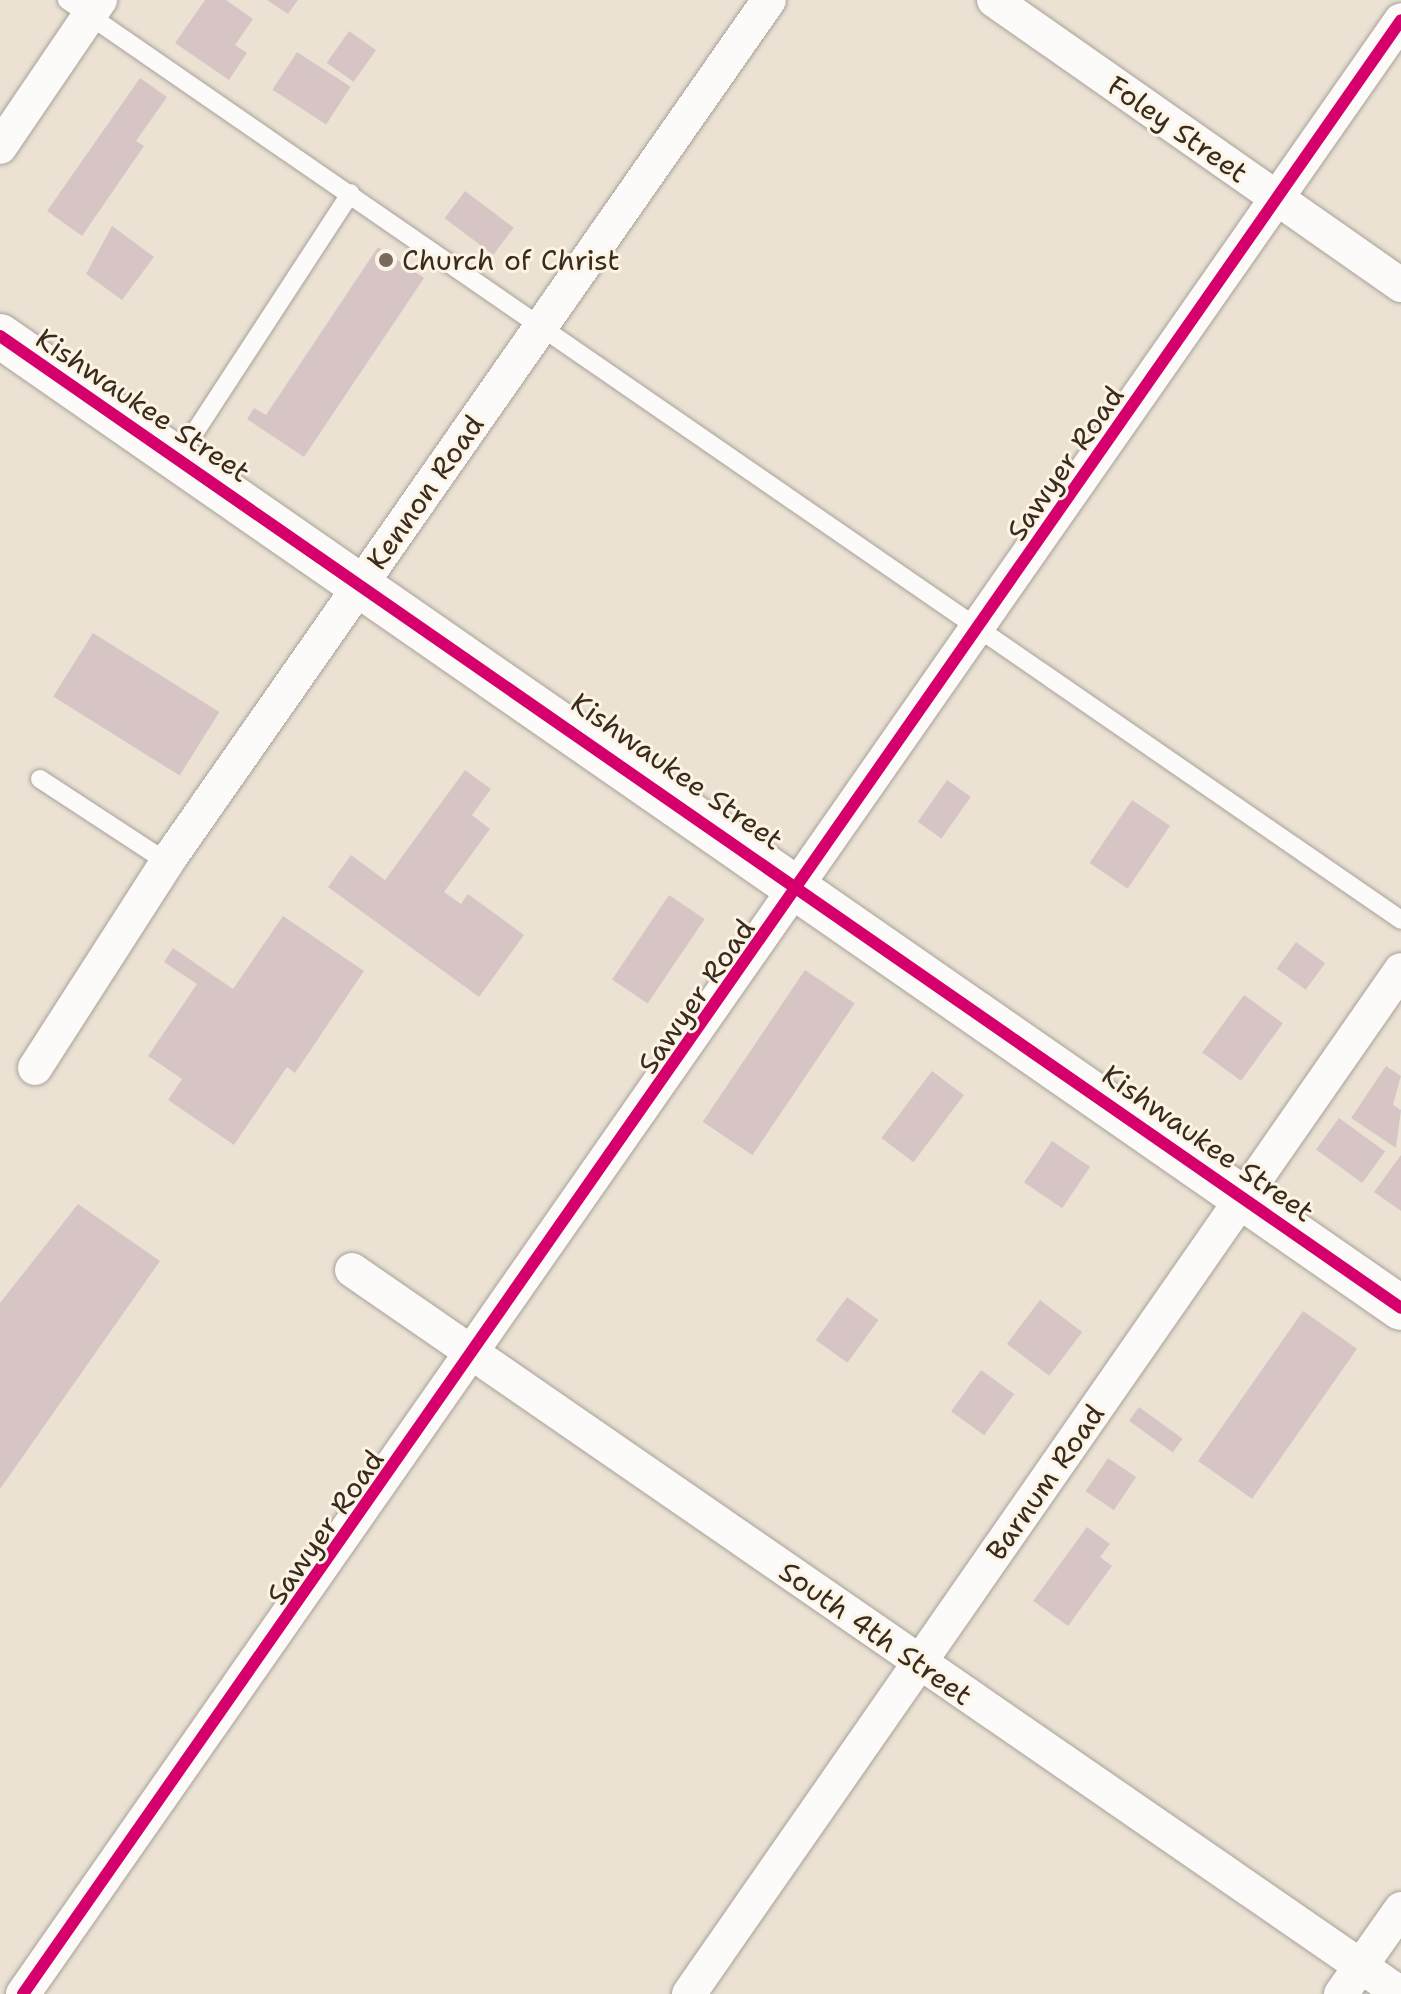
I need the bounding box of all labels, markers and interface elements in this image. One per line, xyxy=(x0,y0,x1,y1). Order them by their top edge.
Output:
street label: Foley Street xyxy=(1102,68,1254,190)
place label: Church of Christ xyxy=(402,243,620,277)
marker: Church of Christ xyxy=(377,251,395,269)
street label: Kishwaukee Street xyxy=(30,321,256,489)
street label: Sawyer Road xyxy=(999,379,1131,547)
street label: Kennon Road xyxy=(359,408,491,576)
street label: Kishwaukee Street xyxy=(565,685,789,857)
street label: Sawyer Road xyxy=(630,912,762,1080)
street label: Kishwaukee Street xyxy=(1096,1057,1320,1229)
street label: Barnum Road xyxy=(979,1398,1111,1566)
street label: Sawyer Road xyxy=(259,1443,391,1611)
street label: South 4th Street xyxy=(773,1554,979,1712)

